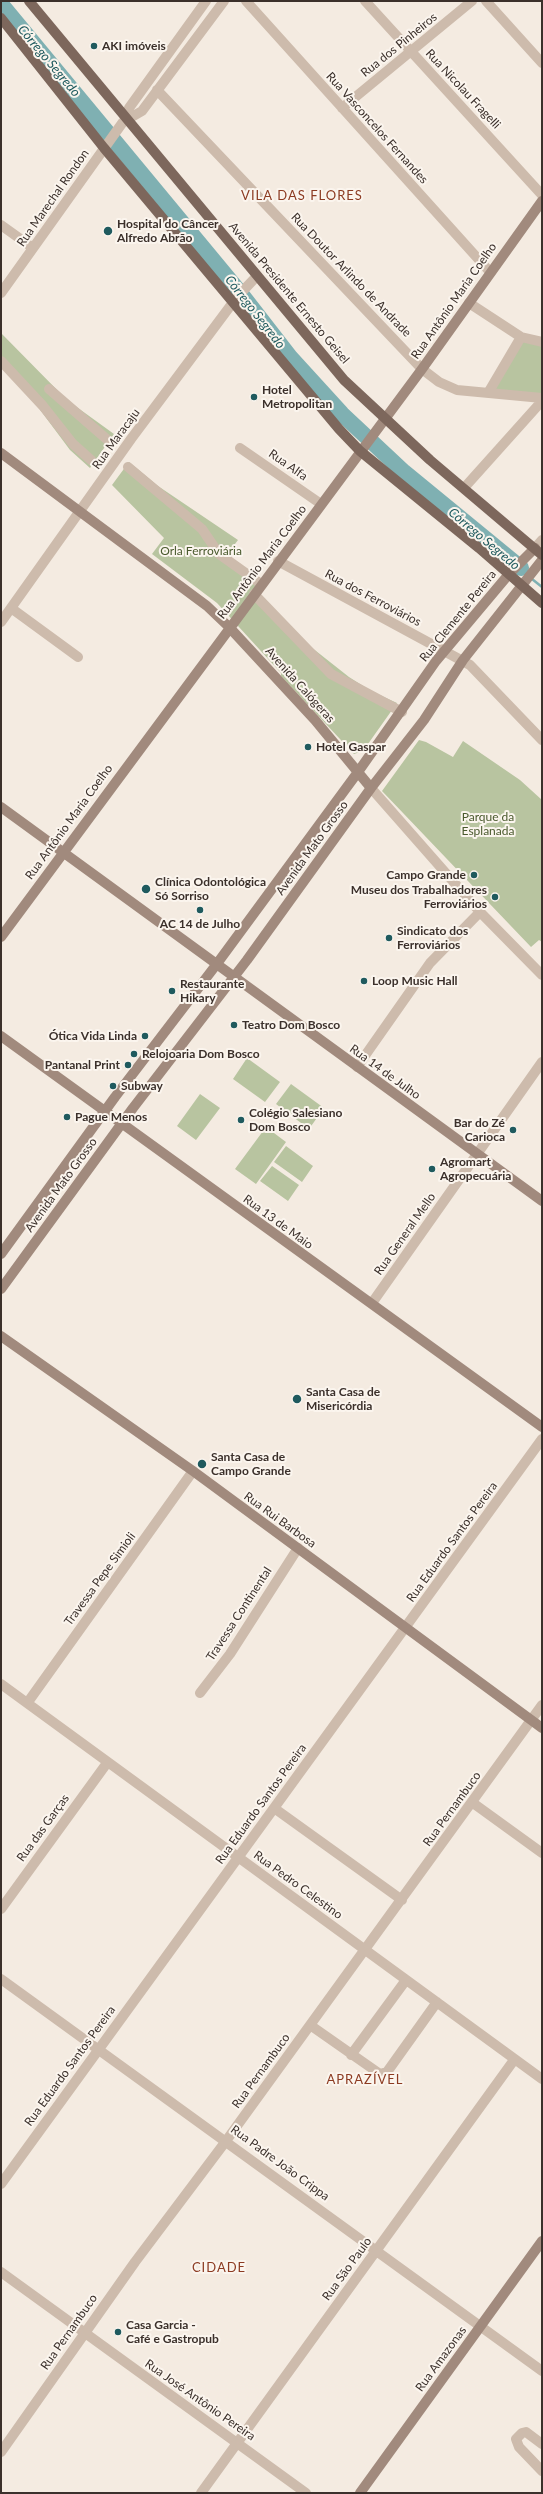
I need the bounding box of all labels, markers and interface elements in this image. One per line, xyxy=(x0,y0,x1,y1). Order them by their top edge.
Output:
street label: Rua dos Pinheiros xyxy=(358,10,440,80)
water label: Córrego Segredo xyxy=(15,22,83,100)
place label: AKI imóveis xyxy=(102,39,166,53)
marker: AKI imóveis xyxy=(89,41,99,51)
street label: Rua Nicolau Fragelli xyxy=(422,46,504,132)
street label: Rua Vasconcelos Fernandes xyxy=(323,69,431,187)
street label: Rua Marechal Rondon xyxy=(14,147,92,249)
district label: VILA DAS FLORES xyxy=(241,188,363,204)
street label: Rua Doutor Arlindo de Andrade xyxy=(288,210,414,340)
place label: Hospital do Câncer Alfredo Abrão xyxy=(117,217,219,245)
street label: Avenida Presidente Ernesto Geisel xyxy=(226,219,352,367)
marker: Hospital do Câncer Alfredo Abrão xyxy=(102,225,114,237)
street label: Rua Antônio Maria Coelho xyxy=(408,240,500,362)
water label: Córrego Segredo xyxy=(222,272,288,352)
place label: Hotel Metropolitan xyxy=(262,383,332,411)
marker: Hotel Metropolitan xyxy=(249,392,259,402)
street label: Rua Maracaju xyxy=(89,406,143,472)
street label: Rua Alfa xyxy=(266,446,310,484)
street label: Rua Antônio Maria Coelho xyxy=(214,502,310,622)
water label: Córrego Segredo xyxy=(445,505,523,573)
park label: Orla Ferroviária xyxy=(160,544,242,558)
street label: Rua dos Ferroviários xyxy=(322,567,424,629)
street label: Rua Clemente Pereira xyxy=(417,567,499,665)
street label: Avenida Calógeras xyxy=(262,644,338,726)
place label: Hotel Gaspar xyxy=(316,740,386,754)
marker: Hotel Gaspar xyxy=(303,742,313,752)
street label: Rua Antônio Maria Coelho xyxy=(22,762,116,882)
street label: Avenida Mato Grosso xyxy=(273,798,351,898)
park label: Parque da Esplanada xyxy=(462,810,514,838)
place label: Campo Grande xyxy=(386,868,466,882)
marker: Campo Grande xyxy=(469,870,479,880)
place label: Clínica Odontológica Só Sorriso xyxy=(155,875,266,903)
marker: Clínica Odontológica Só Sorriso xyxy=(140,883,152,895)
place label: Museu dos Trabalhadores Ferroviários xyxy=(351,883,487,911)
marker: Museu dos Trabalhadores Ferroviários xyxy=(490,892,500,902)
marker: AC 14 de Julho xyxy=(195,905,205,915)
place label: AC 14 de Julho xyxy=(160,917,240,931)
place label: Sindicato dos Ferroviários xyxy=(397,924,468,952)
marker: Sindicato dos Ferroviários xyxy=(384,933,394,943)
place label: Loop Music Hall xyxy=(372,974,458,988)
marker: Loop Music Hall xyxy=(359,976,369,986)
place label: Restaurante Hikary xyxy=(180,977,244,1005)
marker: Restaurante Hikary xyxy=(167,986,177,996)
place label: Teatro Dom Bosco xyxy=(242,1018,340,1032)
marker: Teatro Dom Bosco xyxy=(229,1020,239,1030)
place label: Ótica Vida Linda xyxy=(49,1029,137,1043)
marker: Ótica Vida Linda xyxy=(140,1031,150,1041)
street label: Rua 14 de Julho xyxy=(347,1041,423,1103)
place label: Relojoaria Dom Bosco xyxy=(142,1047,260,1061)
marker: Relojoaria Dom Bosco xyxy=(129,1049,139,1059)
place label: Pantanal Print xyxy=(45,1058,120,1072)
marker: Pantanal Print xyxy=(123,1060,133,1070)
place label: Subway xyxy=(121,1079,163,1093)
marker: Subway xyxy=(108,1081,118,1091)
place label: Colégio Salesiano Dom Bosco xyxy=(249,1106,342,1134)
place label: Pague Menos xyxy=(75,1110,147,1124)
marker: Pague Menos xyxy=(62,1112,72,1122)
marker: Colégio Salesiano Dom Bosco xyxy=(236,1115,246,1125)
place label: Bar do Zé Carioca xyxy=(454,1116,505,1144)
marker: Bar do Zé Carioca xyxy=(508,1125,518,1135)
street label: Avenida Mato Grosso xyxy=(22,1135,100,1235)
place label: Agromart Agropecuária xyxy=(440,1155,511,1183)
marker: Agromart Agropecuária xyxy=(427,1164,437,1174)
street label: Rua General Mello xyxy=(371,1190,439,1278)
street label: Rua 13 de Maio xyxy=(240,1192,316,1252)
place label: Santa Casa de Misericórdia xyxy=(306,1385,380,1413)
marker: Santa Casa de Misericórdia xyxy=(291,1393,303,1405)
place label: Santa Casa de Campo Grande xyxy=(211,1450,291,1478)
marker: Santa Casa de Campo Grande xyxy=(196,1458,208,1470)
street label: Rua Eduardo Santos Pereira xyxy=(404,1479,500,1605)
street label: Rua Rui Barbosa xyxy=(241,1489,319,1551)
street label: Travessa Pepe Simioli xyxy=(61,1530,139,1628)
street label: Travessa Continental xyxy=(203,1564,275,1664)
street label: Rua Eduardo Santos Pereira xyxy=(213,1741,309,1867)
street label: Rua Pernambuco xyxy=(420,1769,484,1849)
street label: Rua das Garças xyxy=(14,1792,72,1864)
street label: Rua Pedro Celestino xyxy=(251,1848,345,1922)
street label: Rua Eduardo Santos Pereira xyxy=(22,2003,118,2129)
street label: Rua Pernambuco xyxy=(229,2031,293,2111)
district label: APRAZÍVEL xyxy=(326,2072,404,2088)
street label: Rua Padre João Crippa xyxy=(228,2122,332,2204)
street label: Rua São Paulo xyxy=(319,2235,375,2303)
district label: CIDADE xyxy=(192,2260,246,2276)
street label: Rua Pernambuco xyxy=(38,2291,100,2373)
place label: Casa Garcia - Café e Gastropub xyxy=(126,2318,219,2346)
street label: Rua Amazonas xyxy=(413,2324,469,2394)
marker: Casa Garcia - Café e Gastropub xyxy=(113,2327,123,2337)
street label: Rua José Antônio Pereira xyxy=(142,2356,258,2444)

